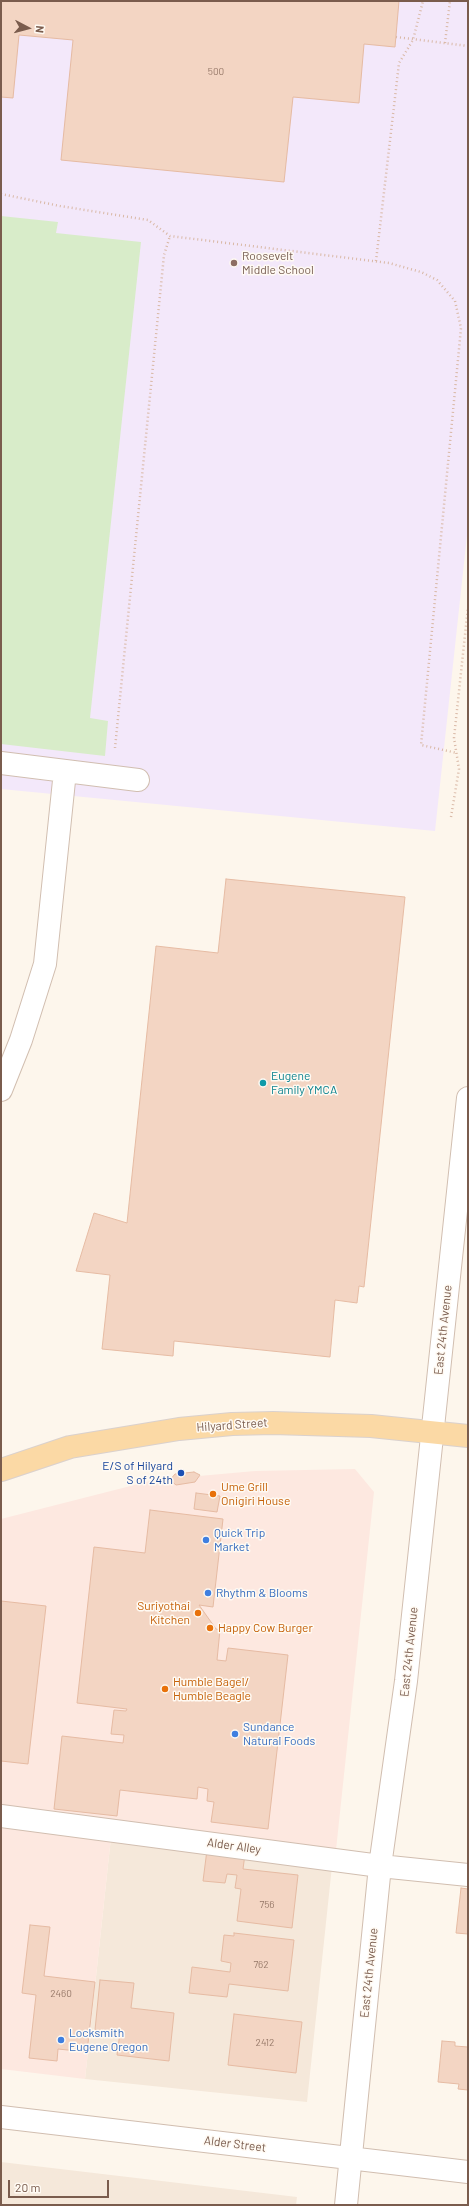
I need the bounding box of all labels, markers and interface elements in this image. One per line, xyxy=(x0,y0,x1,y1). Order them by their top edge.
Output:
north arrow xyxy=(8,8,48,48)
text: N xyxy=(34,25,47,34)
house number: 500 xyxy=(208,66,224,78)
place label: Roosevelt Middle School xyxy=(242,249,314,277)
marker: Roosevelt Middle School xyxy=(229,258,239,268)
place label: Eugene Family YMCA xyxy=(271,1069,337,1097)
marker: Eugene Family YMCA xyxy=(258,1078,268,1088)
street label: East 24th Avenue xyxy=(431,1284,455,1376)
street label: Hilyard Street xyxy=(196,1415,268,1435)
place label: E/S of Hilyard S of 24th xyxy=(102,1459,173,1487)
marker: E/S of Hilyard S of 24th xyxy=(176,1468,186,1478)
place label: Ume Grill Onigiri House xyxy=(221,1480,290,1508)
marker: Ume Grill Onigiri House xyxy=(208,1489,218,1499)
place label: Quick Trip Market xyxy=(214,1526,265,1554)
marker: Quick Trip Market xyxy=(201,1535,211,1545)
place label: Rhythm & Blooms xyxy=(216,1586,308,1600)
marker: Rhythm & Blooms xyxy=(203,1588,213,1598)
place label: Suriyothai Kitchen xyxy=(137,1599,190,1627)
street label: East 24th Avenue xyxy=(397,1606,421,1698)
marker: Suriyothai Kitchen xyxy=(193,1608,203,1618)
place label: Happy Cow Burger xyxy=(218,1621,313,1635)
marker: Happy Cow Burger xyxy=(205,1623,215,1633)
place label: Humble Bagel/ Humble Beagle xyxy=(173,1675,251,1703)
marker: Humble Bagel/ Humble Beagle xyxy=(160,1684,170,1694)
place label: Sundance Natural Foods xyxy=(243,1720,315,1748)
marker: Sundance Natural Foods xyxy=(230,1729,240,1739)
street label: Alder Alley xyxy=(206,1835,262,1857)
house number: 756 xyxy=(259,1899,275,1911)
street label: East 24th Avenue xyxy=(357,1927,381,2019)
house number: 762 xyxy=(253,1959,269,1971)
house number: 2460 xyxy=(50,1988,72,2000)
place label: Locksmith Eugene Oregon xyxy=(69,2026,148,2054)
marker: Locksmith Eugene Oregon xyxy=(56,2035,66,2045)
house number: 2412 xyxy=(256,2037,274,2049)
street label: Alder Street xyxy=(203,2133,267,2155)
scale bar xyxy=(10,2172,111,2198)
text: 20 m xyxy=(15,2180,41,2194)

